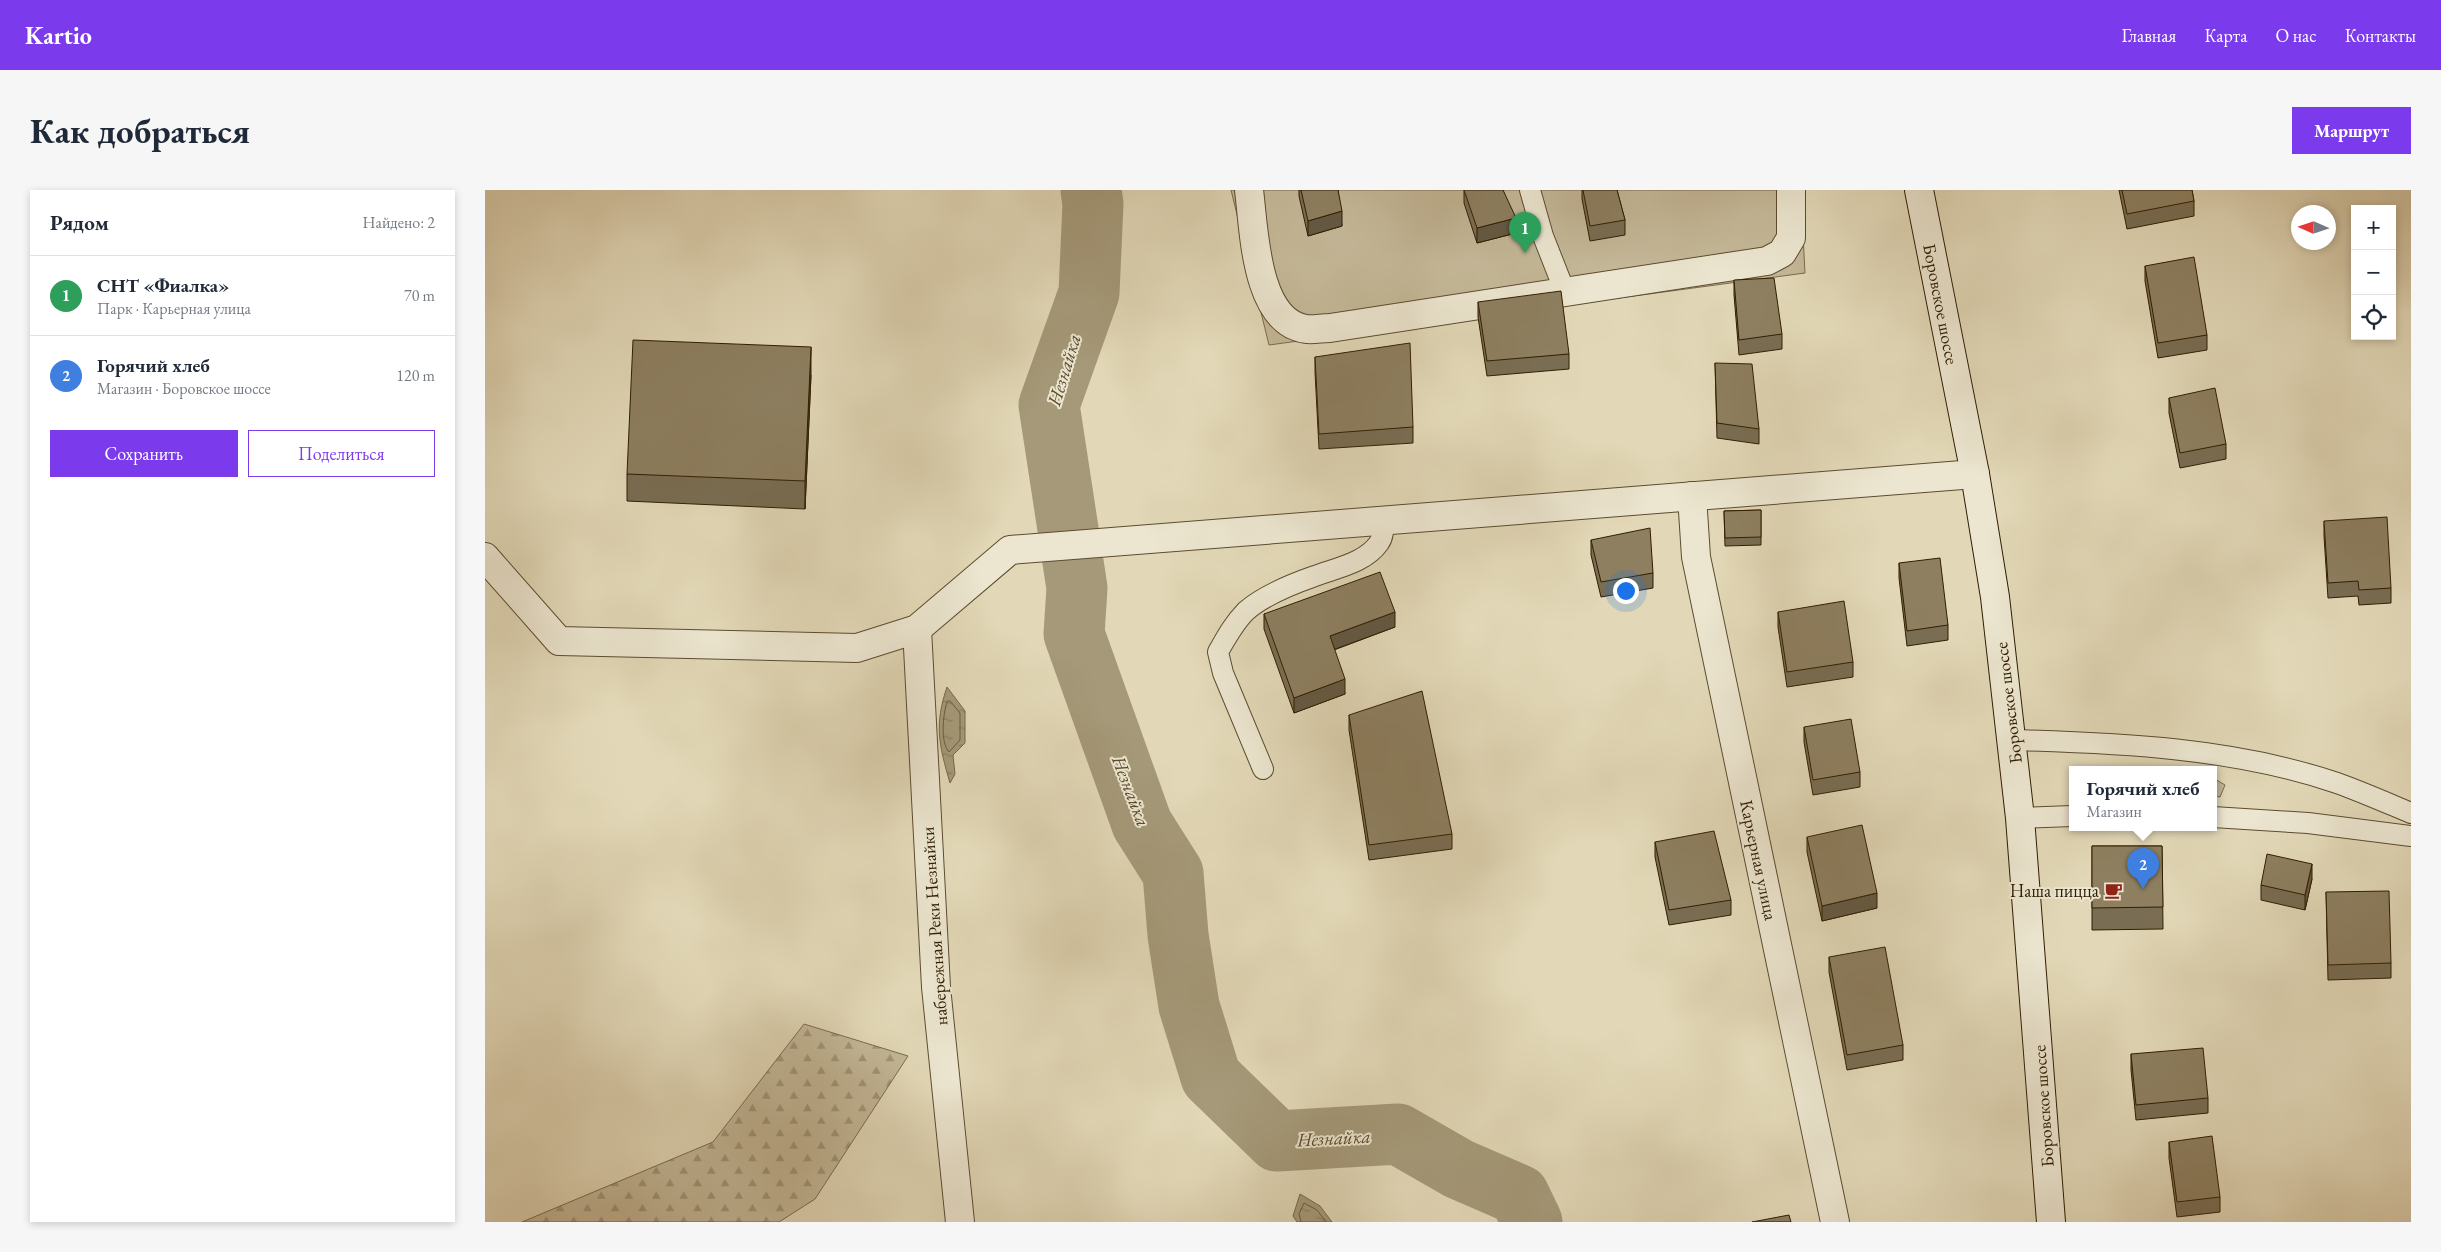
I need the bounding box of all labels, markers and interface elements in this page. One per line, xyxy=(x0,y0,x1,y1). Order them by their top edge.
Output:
text: Kartio xyxy=(25,20,92,51)
text: Главная xyxy=(2122,24,2176,47)
text: Карта xyxy=(2204,24,2247,47)
text: О нас xyxy=(2275,24,2317,47)
text: Контакты xyxy=(2345,24,2416,47)
button: Маршрут xyxy=(2292,107,2411,154)
text: Как добраться xyxy=(30,108,250,153)
north arrow xyxy=(2291,205,2336,250)
map controls xyxy=(2351,205,2396,340)
button: + xyxy=(2351,205,2396,250)
text: Рядом xyxy=(50,209,109,236)
text: Найдено: 2 xyxy=(363,212,435,233)
pin: 1 xyxy=(1509,212,1541,253)
street label: Боровское шоссе xyxy=(1918,242,1964,366)
button: − xyxy=(2351,250,2396,295)
text: СНТ «Фиалка» xyxy=(97,273,229,298)
text: 1 xyxy=(62,285,70,306)
text: 70 m xyxy=(404,285,435,306)
button: locate xyxy=(2351,295,2396,340)
text: Парк · Карьерная улица xyxy=(97,298,251,319)
water label: Незнайка xyxy=(1041,331,1087,410)
text: Горячий хлеб xyxy=(97,353,210,378)
text: 2 xyxy=(62,365,70,386)
text: 120 m xyxy=(396,365,435,386)
text: Магазин · Боровское шоссе xyxy=(97,378,271,399)
button: Сохранить xyxy=(50,430,238,477)
button: Поделиться xyxy=(248,430,435,477)
your location xyxy=(1613,578,1639,604)
street label: Боровское шоссе xyxy=(1989,641,2027,765)
water label: Незнайка xyxy=(1106,751,1156,830)
popup xyxy=(2069,766,2217,831)
text: Горячий хлеб xyxy=(2087,776,2199,801)
street label: Карьерная улица xyxy=(1735,798,1783,923)
text: Магазин xyxy=(2087,801,2142,822)
street label: набережная Реки Незнайки xyxy=(916,825,952,1026)
pin: 2 xyxy=(2127,848,2159,889)
place label: Наша пицца xyxy=(2010,879,2100,902)
cafe icon: Наша пицца xyxy=(2103,880,2123,900)
street label: Боровское шоссе xyxy=(2027,1044,2059,1168)
water label: Незнайка xyxy=(1296,1124,1371,1152)

